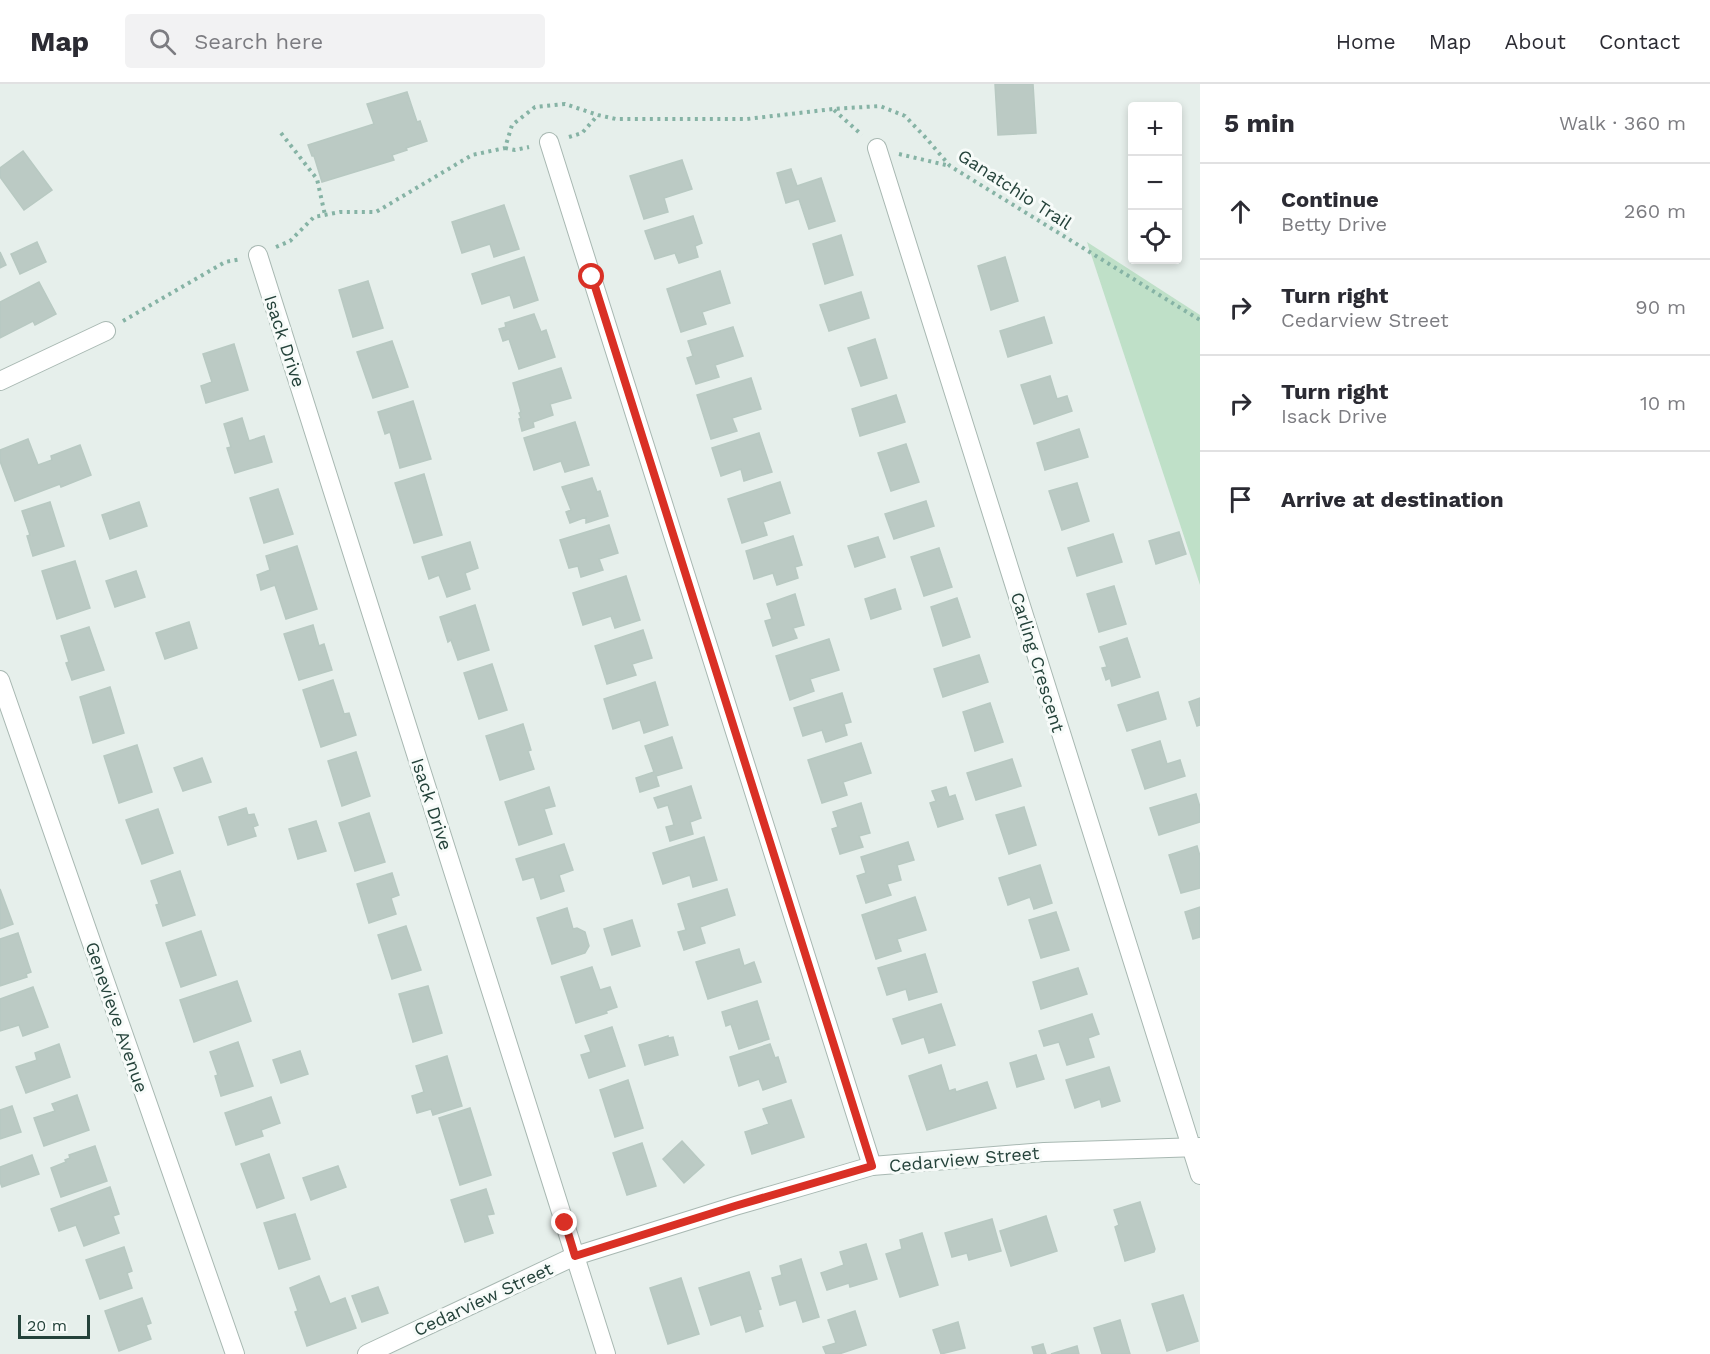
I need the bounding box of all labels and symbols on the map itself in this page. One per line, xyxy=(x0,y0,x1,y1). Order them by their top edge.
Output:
street label: Ganatchio Trail xyxy=(954,144,1076,234)
route start xyxy=(578,263,604,289)
street label: Isack Drive xyxy=(260,292,310,390)
street label: Carling Crescent xyxy=(1007,589,1069,735)
street label: Isack Drive xyxy=(407,755,457,853)
street label: Genevieve Avenue xyxy=(81,939,153,1095)
street label: Cedarview Street xyxy=(888,1142,1041,1176)
route end xyxy=(551,1209,577,1235)
street label: Cedarview Street xyxy=(410,1257,556,1340)
scale bar xyxy=(18,1312,90,1340)

